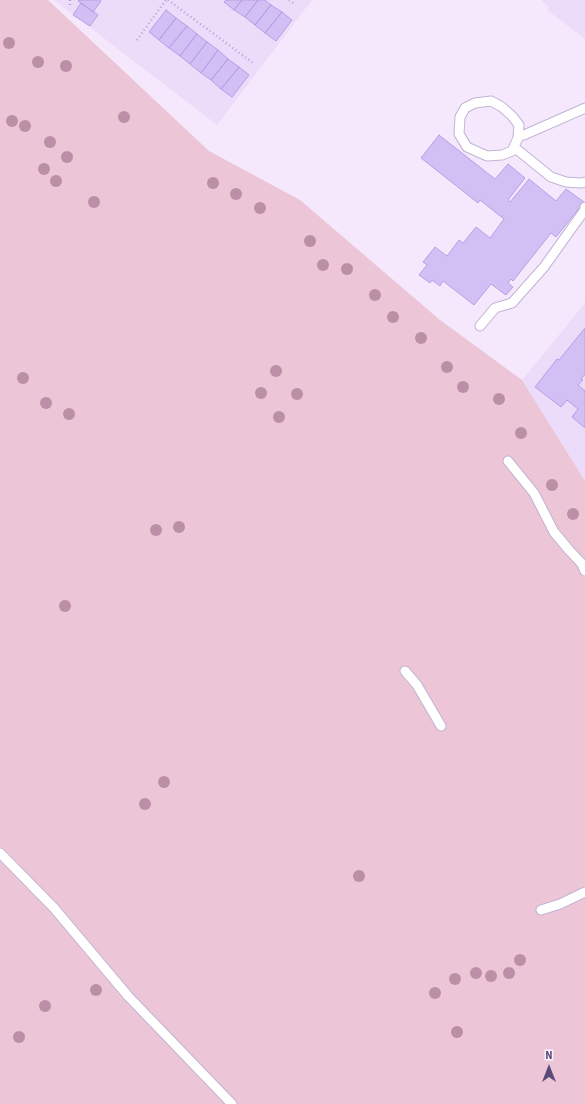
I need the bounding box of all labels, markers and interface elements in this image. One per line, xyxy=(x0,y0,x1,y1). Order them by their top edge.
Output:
north arrow xyxy=(529,1048,569,1088)
text: N xyxy=(545,1048,553,1063)

